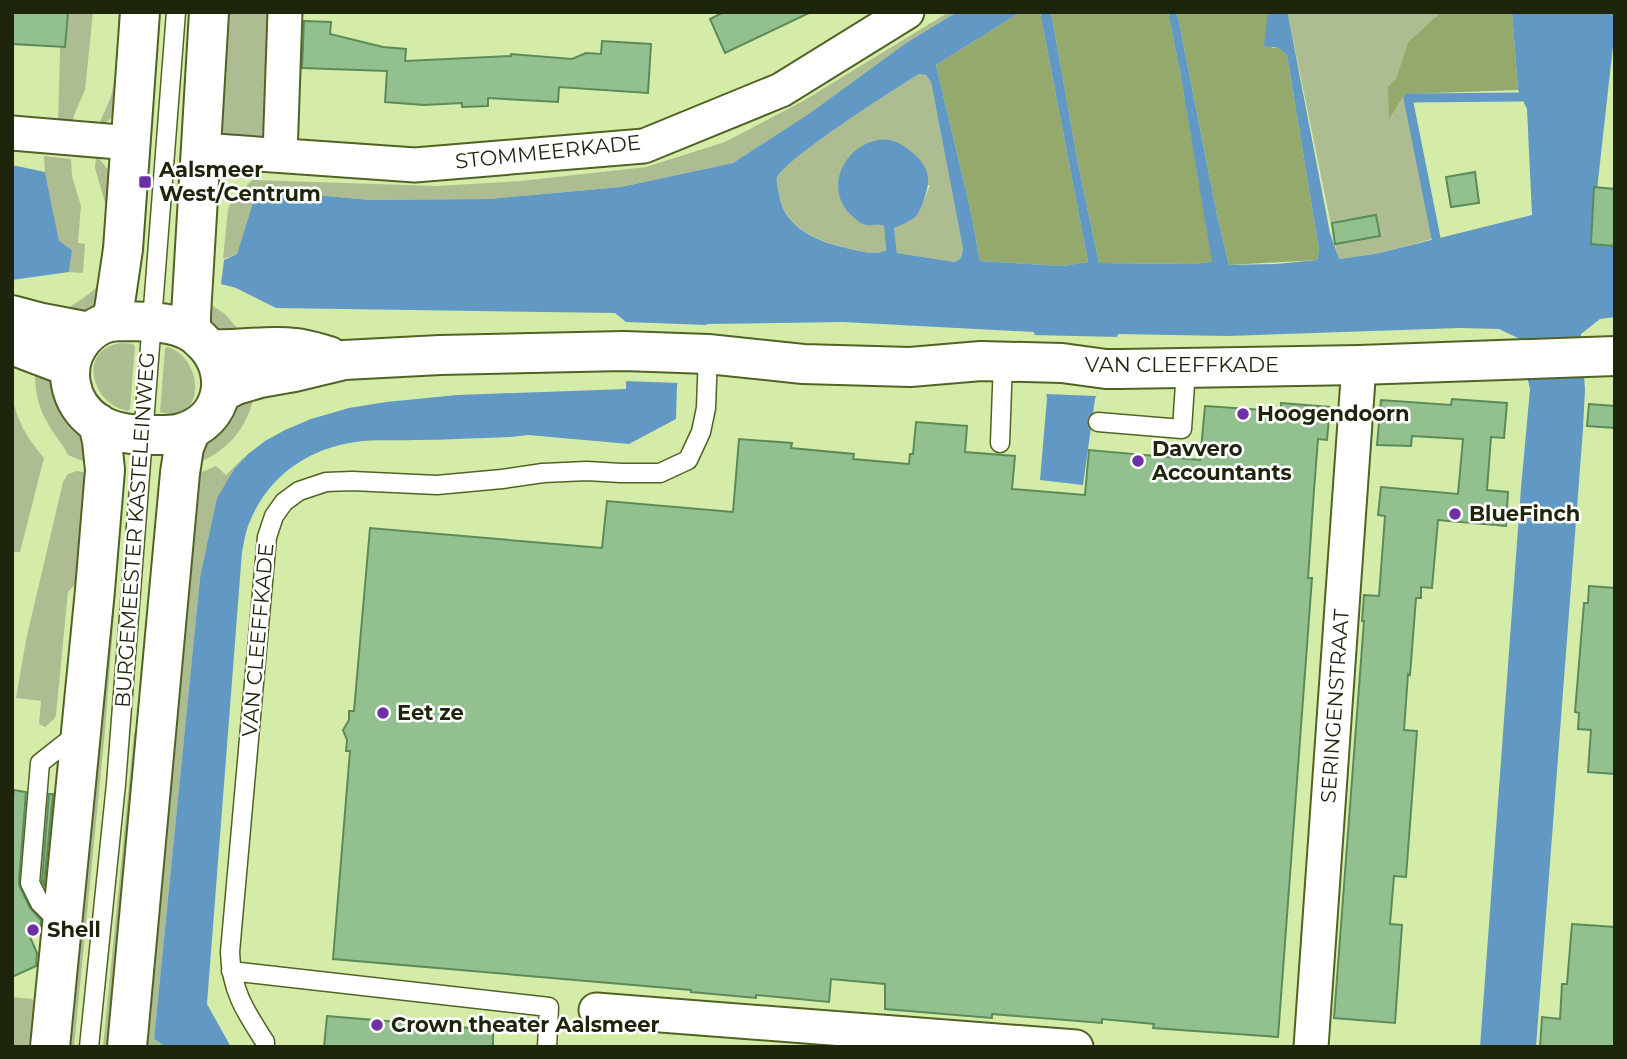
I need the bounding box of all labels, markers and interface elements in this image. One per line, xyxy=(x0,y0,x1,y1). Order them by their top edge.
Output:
street label: STOMMEERKADE xyxy=(454,129,642,174)
place label: Aalsmeer West/Centrum xyxy=(158,157,321,206)
marker: Aalsmeer West/Centrum xyxy=(137,174,153,190)
street label: BURGEMEESTER KASTELEINWEG xyxy=(110,351,159,709)
street label: VAN CLEEFFKADE xyxy=(1085,352,1279,377)
place label: Hoogendoorn xyxy=(1257,401,1410,426)
marker: Hoogendoorn xyxy=(1235,406,1251,422)
place label: Davvero Accountants xyxy=(1151,436,1292,485)
marker: Davvero Accountants xyxy=(1130,453,1146,469)
place label: BlueFinch xyxy=(1469,501,1580,526)
marker: BlueFinch xyxy=(1447,506,1463,522)
street label: VAN CLEEFFKADE xyxy=(237,542,278,738)
street label: SERINGENSTRAAT xyxy=(1315,608,1354,804)
place label: Eet ze xyxy=(397,700,464,725)
marker: Eet ze xyxy=(375,705,391,721)
place label: Shell xyxy=(47,917,101,942)
marker: Shell xyxy=(25,922,41,938)
place label: Crown theater Aalsmeer xyxy=(391,1012,659,1037)
marker: Crown theater Aalsmeer xyxy=(369,1017,385,1033)

